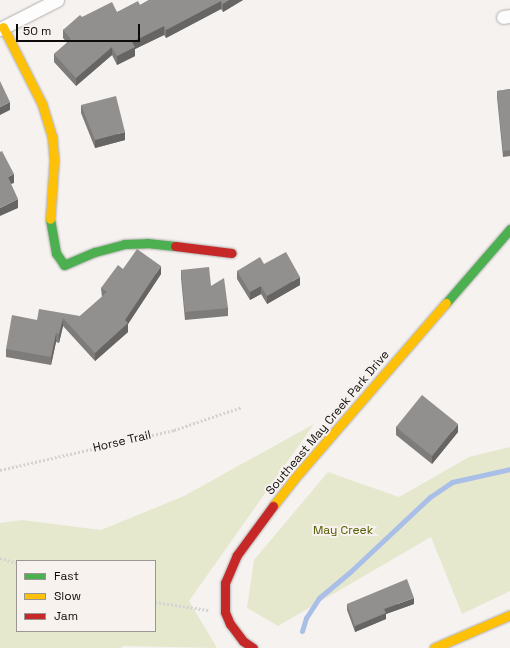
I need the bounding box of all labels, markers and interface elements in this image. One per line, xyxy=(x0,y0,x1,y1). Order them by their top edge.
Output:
scale bar xyxy=(18,16,142,42)
text: 50 m xyxy=(23,23,51,39)
street label: Southeast May Creek Park Drive xyxy=(263,348,393,498)
street label: Horse Trail xyxy=(91,428,153,456)
park label: May Creek xyxy=(313,524,373,538)
legend xyxy=(16,560,156,632)
text: Fast xyxy=(54,568,79,584)
text: Slow xyxy=(54,588,81,604)
text: Jam xyxy=(54,608,78,624)

